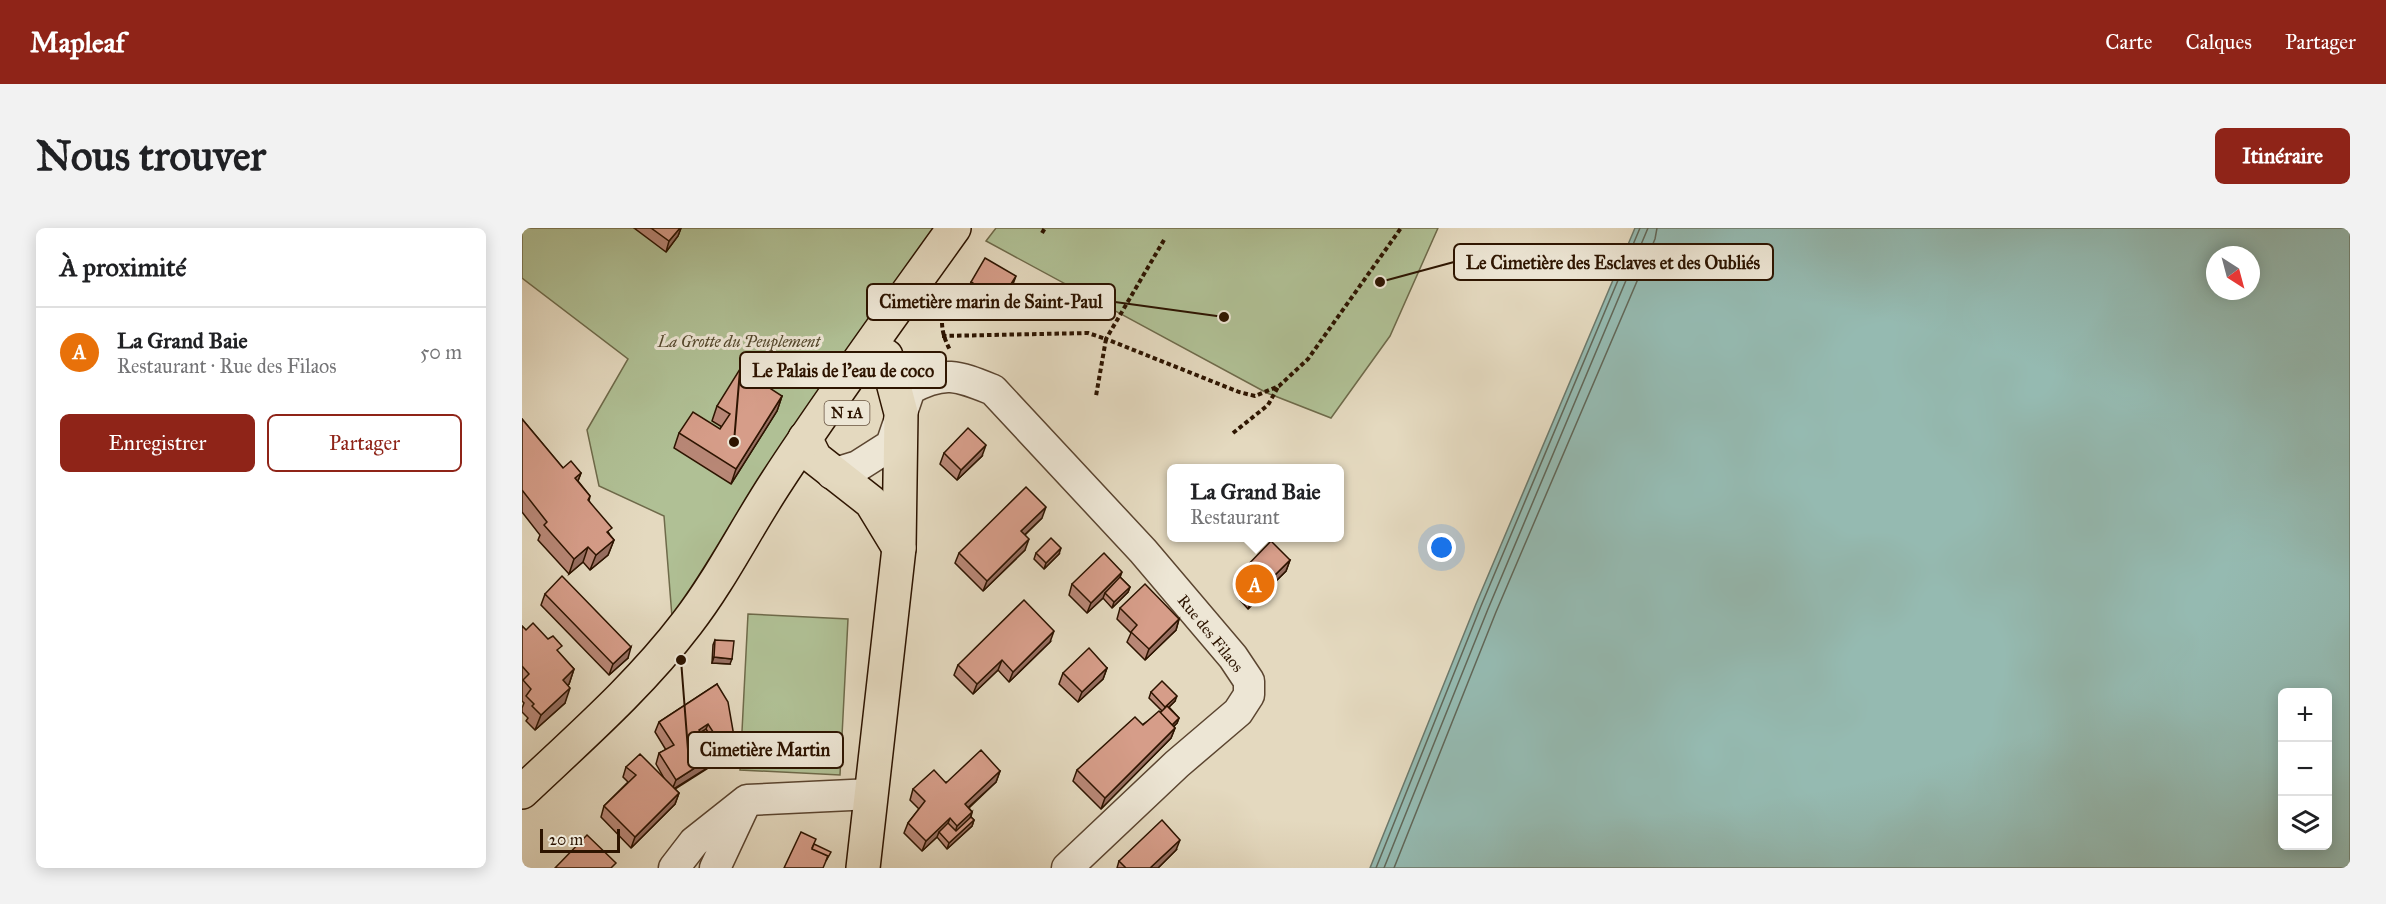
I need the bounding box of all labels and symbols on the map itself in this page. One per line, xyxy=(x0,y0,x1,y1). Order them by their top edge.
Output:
callout: Le Cimetière des Esclaves et des Oubliés xyxy=(1454,244,1773,280)
north arrow xyxy=(2206,246,2260,300)
text: Le Cimetière des Esclaves et des Oubliés xyxy=(1466,252,1761,274)
callout: Cimetière marin de Saint-Paul xyxy=(867,284,1115,320)
text: Cimetière marin de Saint-Paul xyxy=(879,291,1104,313)
park label: La Grotte du Peuplement xyxy=(657,332,821,352)
callout: Le Palais de l’eau de coco xyxy=(740,352,946,388)
text: Le Palais de l’eau de coco xyxy=(752,360,934,382)
road number: N 1A xyxy=(824,401,870,425)
your location xyxy=(1427,533,1456,562)
pin: A xyxy=(1236,562,1274,606)
street label: Rue des Filaos xyxy=(1174,591,1248,676)
callout: Cimetière Martin xyxy=(688,732,843,768)
text: Cimetière Martin xyxy=(700,739,831,761)
scale bar xyxy=(540,826,620,854)

